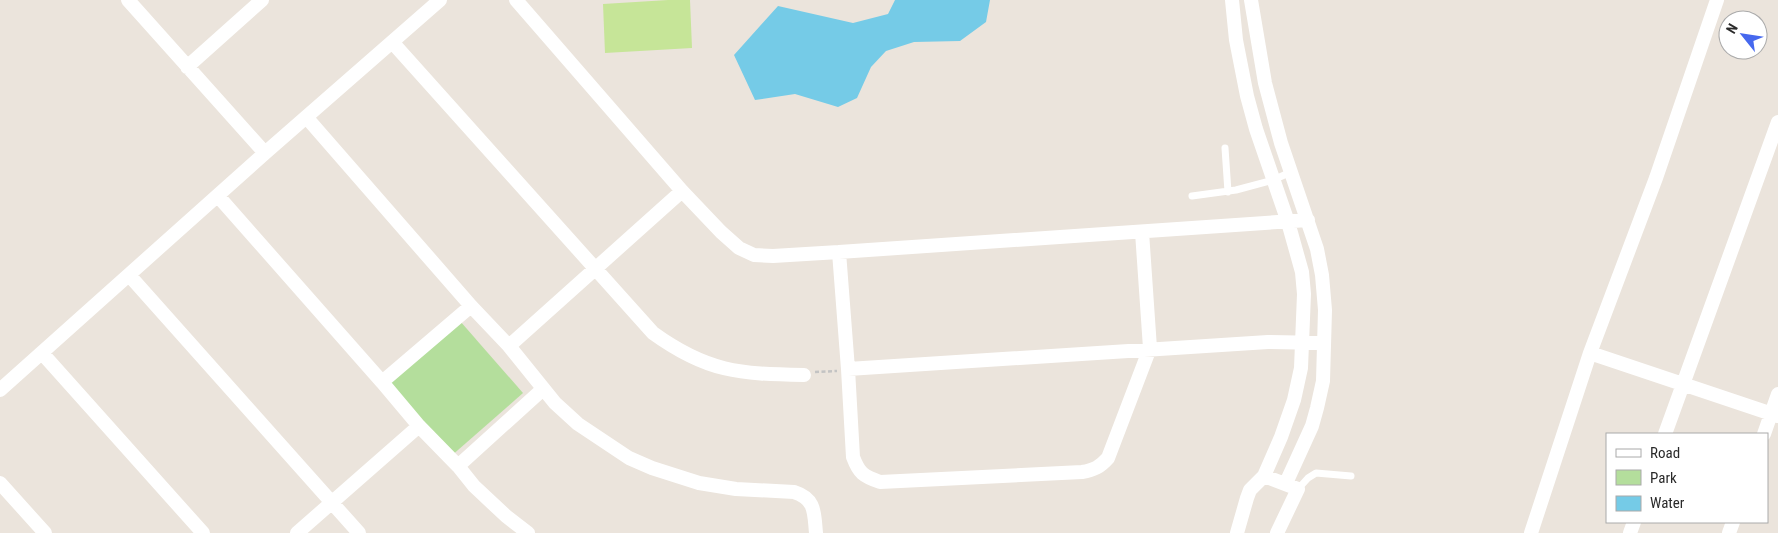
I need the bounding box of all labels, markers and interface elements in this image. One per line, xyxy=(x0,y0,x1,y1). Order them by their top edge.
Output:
north arrow xyxy=(1718,10,1768,60)
text: N xyxy=(1723,21,1741,36)
legend xyxy=(1606,433,1768,523)
text: Road xyxy=(1650,444,1680,462)
text: Park xyxy=(1650,469,1677,487)
text: Water xyxy=(1650,494,1685,512)

